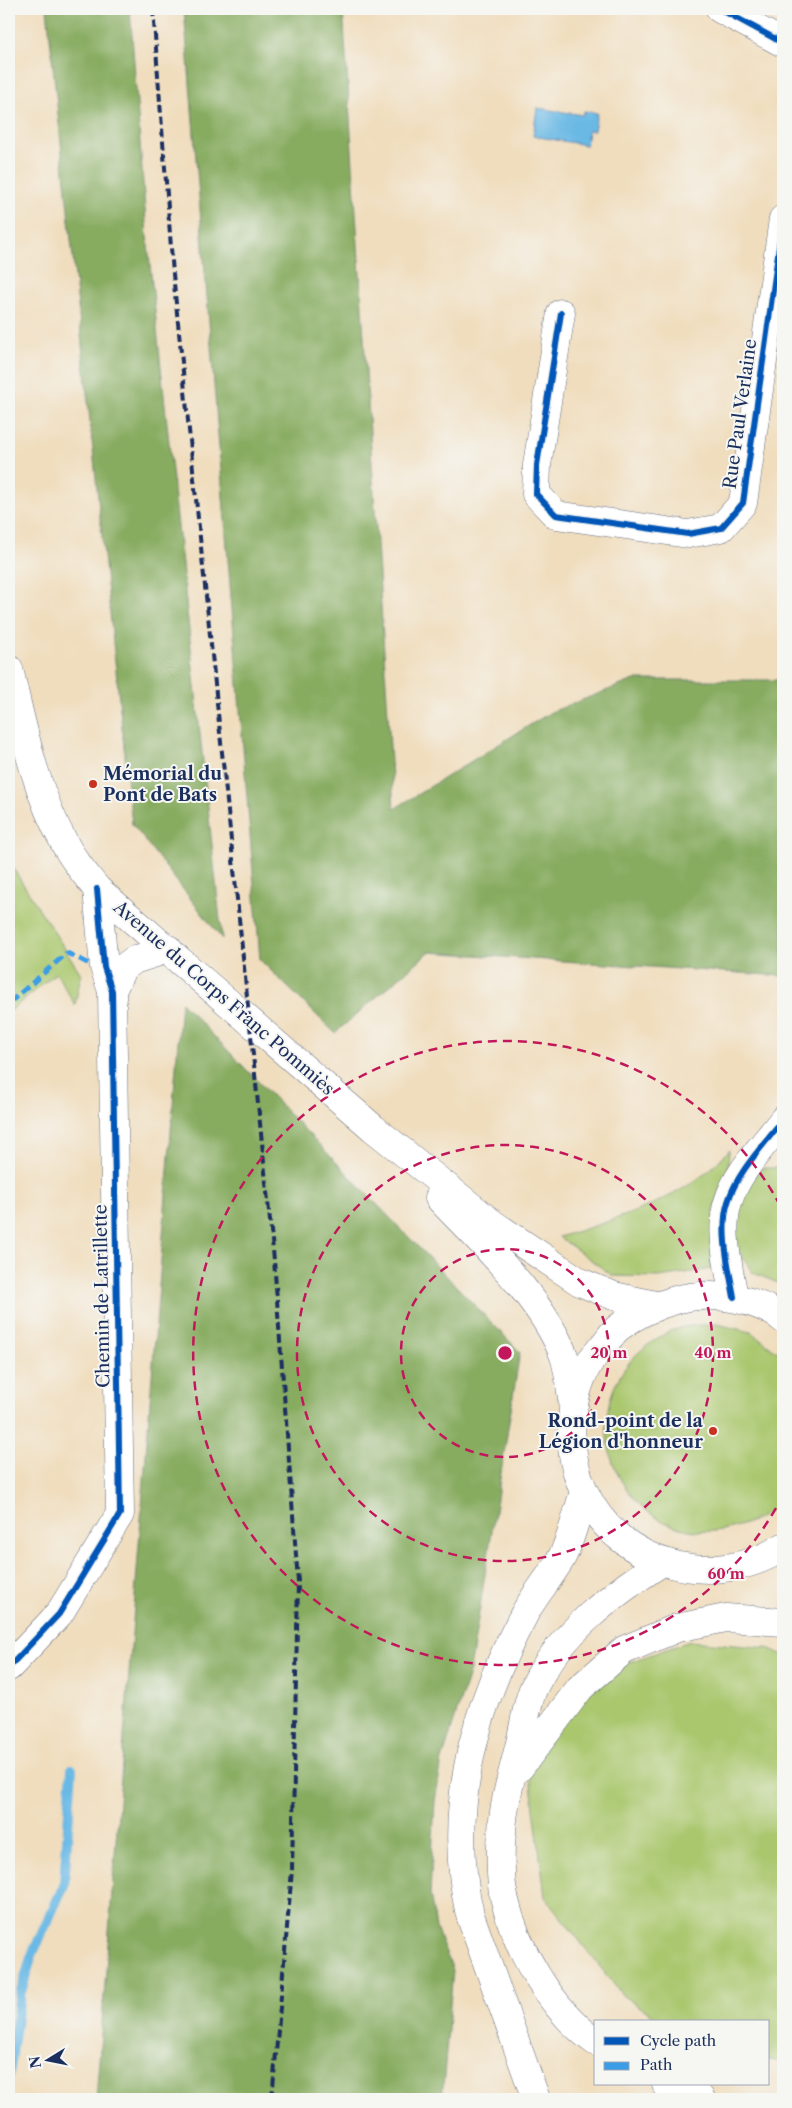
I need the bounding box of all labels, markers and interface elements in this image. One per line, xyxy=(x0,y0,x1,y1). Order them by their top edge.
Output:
street label: Rue Paul Verlaine xyxy=(719,337,761,491)
place label: Mémorial du Pont de Bats xyxy=(103,763,222,806)
marker: Mémorial du Pont de Bats xyxy=(87,778,99,790)
street label: Avenue du Corps Franc Pommiès xyxy=(108,895,339,1100)
street label: Chemin de Latrillette xyxy=(89,1204,115,1388)
text: 20 m xyxy=(590,1343,628,1362)
text: 40 m xyxy=(694,1343,732,1362)
centre of rings xyxy=(496,1344,514,1362)
place label: Rond-point de la Légion d'honneur xyxy=(539,1410,704,1453)
marker: Rond-point de la Légion d'honneur xyxy=(707,1425,719,1437)
text: 60 m xyxy=(707,1564,745,1583)
legend xyxy=(594,2020,770,2086)
text: Cycle path xyxy=(640,2031,717,2050)
north arrow xyxy=(22,2036,72,2086)
text: N xyxy=(25,2055,45,2070)
text: Path xyxy=(640,2055,673,2074)

